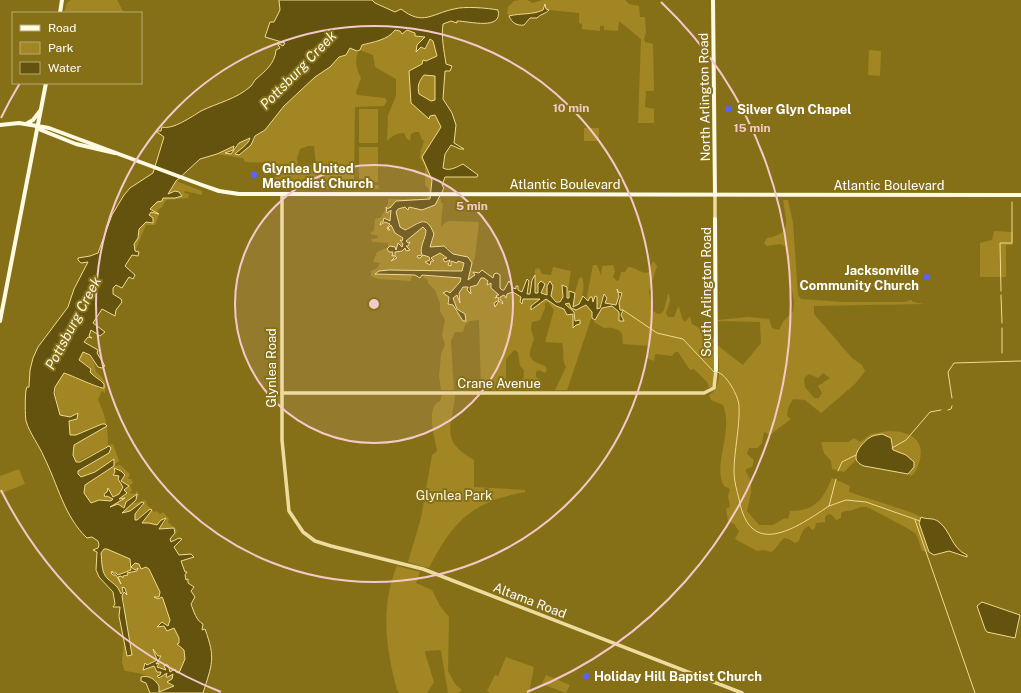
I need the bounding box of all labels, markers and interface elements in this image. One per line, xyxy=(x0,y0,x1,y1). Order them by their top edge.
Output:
legend xyxy=(12,12,142,84)
text: Road xyxy=(48,21,76,35)
water label: Pottsburg Creek xyxy=(257,27,340,112)
street label: North Arlington Road xyxy=(696,33,713,161)
text: Park xyxy=(48,41,74,55)
text: Water xyxy=(48,61,82,75)
text: 10 min xyxy=(553,101,589,115)
place label: Silver Glyn Chapel xyxy=(737,102,852,117)
marker: Silver Glyn Chapel xyxy=(724,104,734,114)
text: 15 min xyxy=(733,121,771,135)
place label: Glynlea United Methodist Church xyxy=(262,161,373,191)
marker: Glynlea United Methodist Church xyxy=(249,170,259,180)
street label: Atlantic Boulevard xyxy=(509,177,621,192)
street label: Atlantic Boulevard xyxy=(833,178,945,193)
text: 5 min xyxy=(456,199,488,213)
street label: South Arlington Road xyxy=(699,227,714,357)
place label: Jacksonville Community Church xyxy=(799,263,919,293)
marker: Jacksonville Community Church xyxy=(922,272,932,282)
water label: Pottsburg Creek xyxy=(42,274,104,372)
centre of rings xyxy=(367,297,381,311)
street label: Glynlea Road xyxy=(264,328,279,408)
street label: Crane Avenue xyxy=(457,376,541,391)
park label: Glynlea Park xyxy=(416,488,492,503)
street label: Altama Road xyxy=(491,580,569,621)
place label: Holiday Hill Baptist Church xyxy=(594,669,762,684)
marker: Holiday Hill Baptist Church xyxy=(581,671,591,681)

